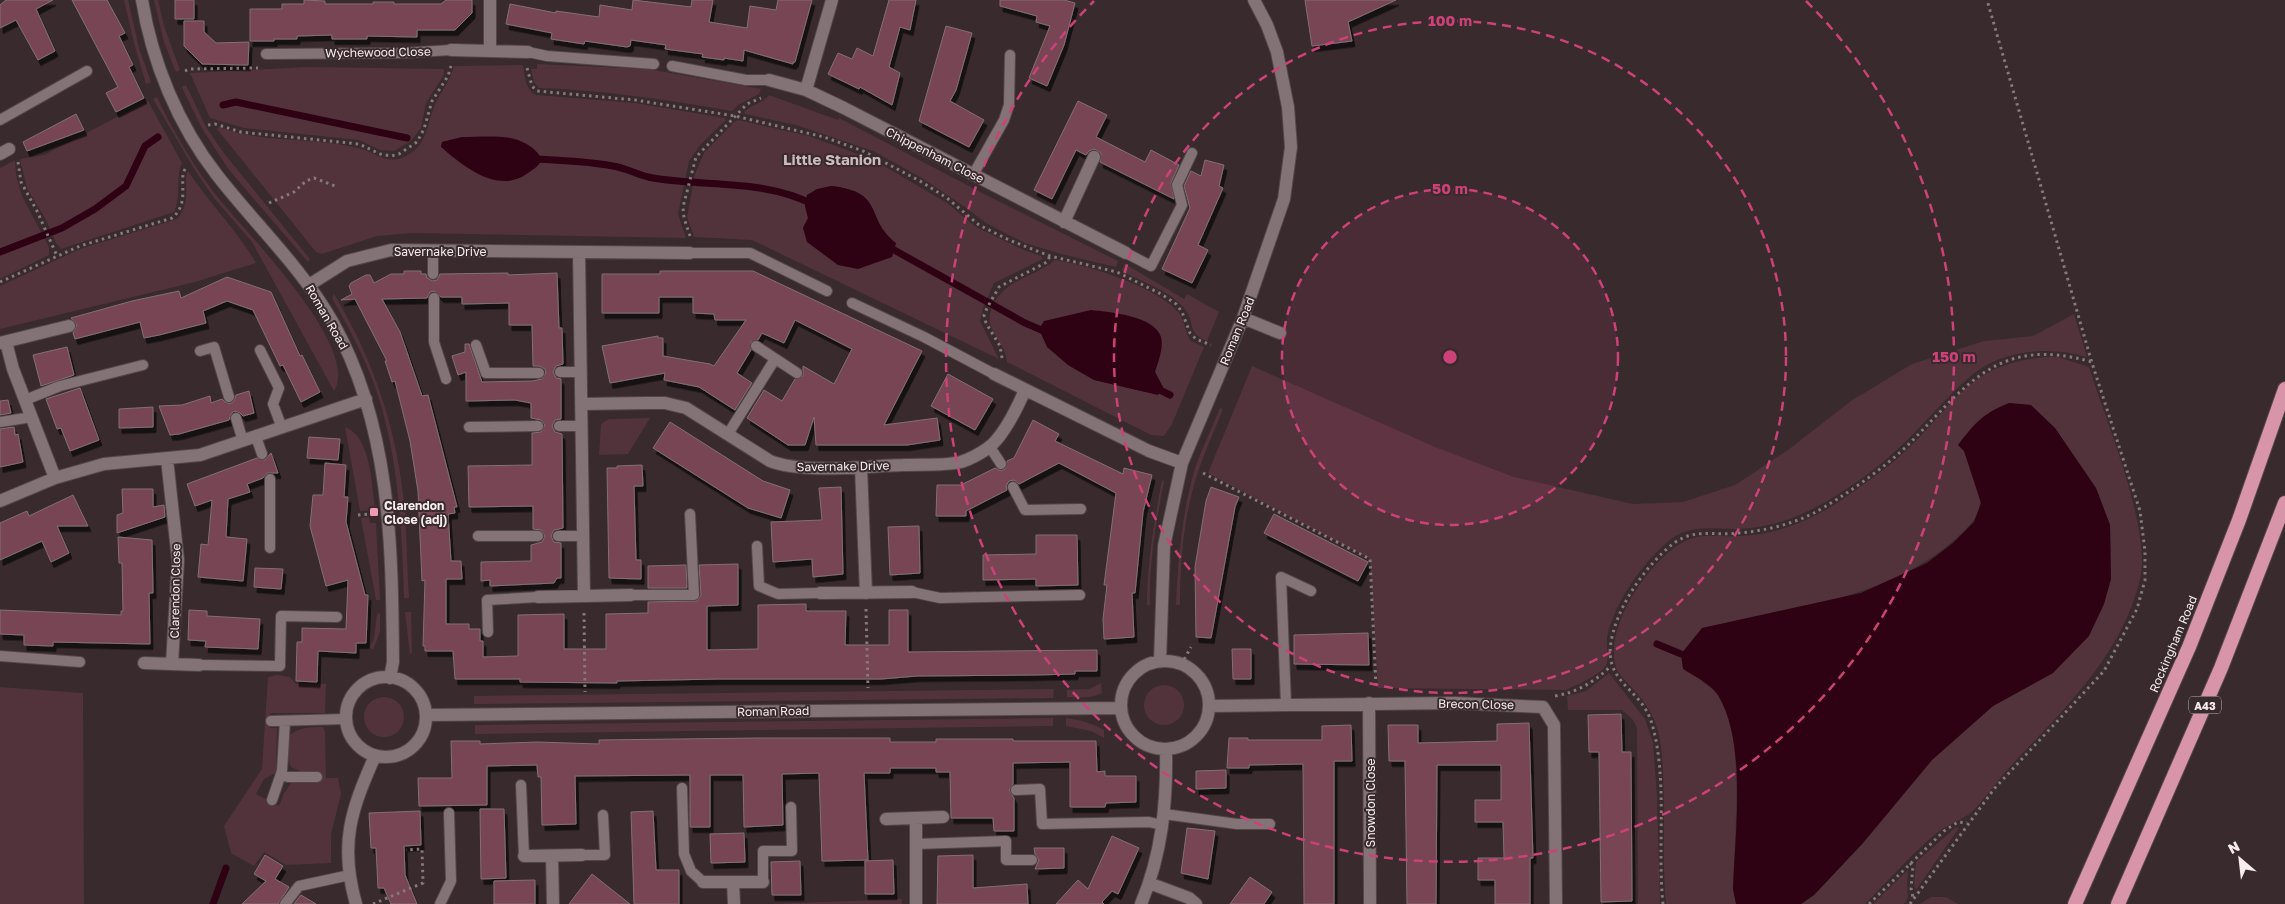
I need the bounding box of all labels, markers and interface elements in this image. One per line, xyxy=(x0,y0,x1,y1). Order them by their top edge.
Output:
text: 100 m xyxy=(1428,11,1472,29)
street label: Wychewood Close xyxy=(325,44,431,60)
street label: Chippenham Close xyxy=(883,124,987,186)
district label: Little Stanion xyxy=(783,150,881,168)
text: 50 m xyxy=(1432,179,1468,197)
street label: Savernake Drive xyxy=(394,244,486,259)
street label: Roman Road xyxy=(302,282,352,352)
street label: Roman Road xyxy=(1216,295,1258,367)
text: 150 m xyxy=(1932,347,1976,365)
centre of rings xyxy=(1441,348,1459,366)
street label: Savernake Drive xyxy=(797,458,890,474)
place label: Clarendon Close (adj) xyxy=(384,498,447,527)
marker: Clarendon Close (adj) xyxy=(368,506,380,518)
street label: Clarendon Close xyxy=(167,543,183,639)
street label: Rockingham Road xyxy=(2146,593,2200,695)
street label: Brecon Close xyxy=(1438,696,1514,712)
road number: A43 xyxy=(2189,696,2221,714)
street label: Roman Road xyxy=(737,703,809,719)
street label: Snowdon Close xyxy=(1363,758,1378,848)
north arrow xyxy=(2215,834,2265,884)
text: N xyxy=(2225,837,2242,857)

